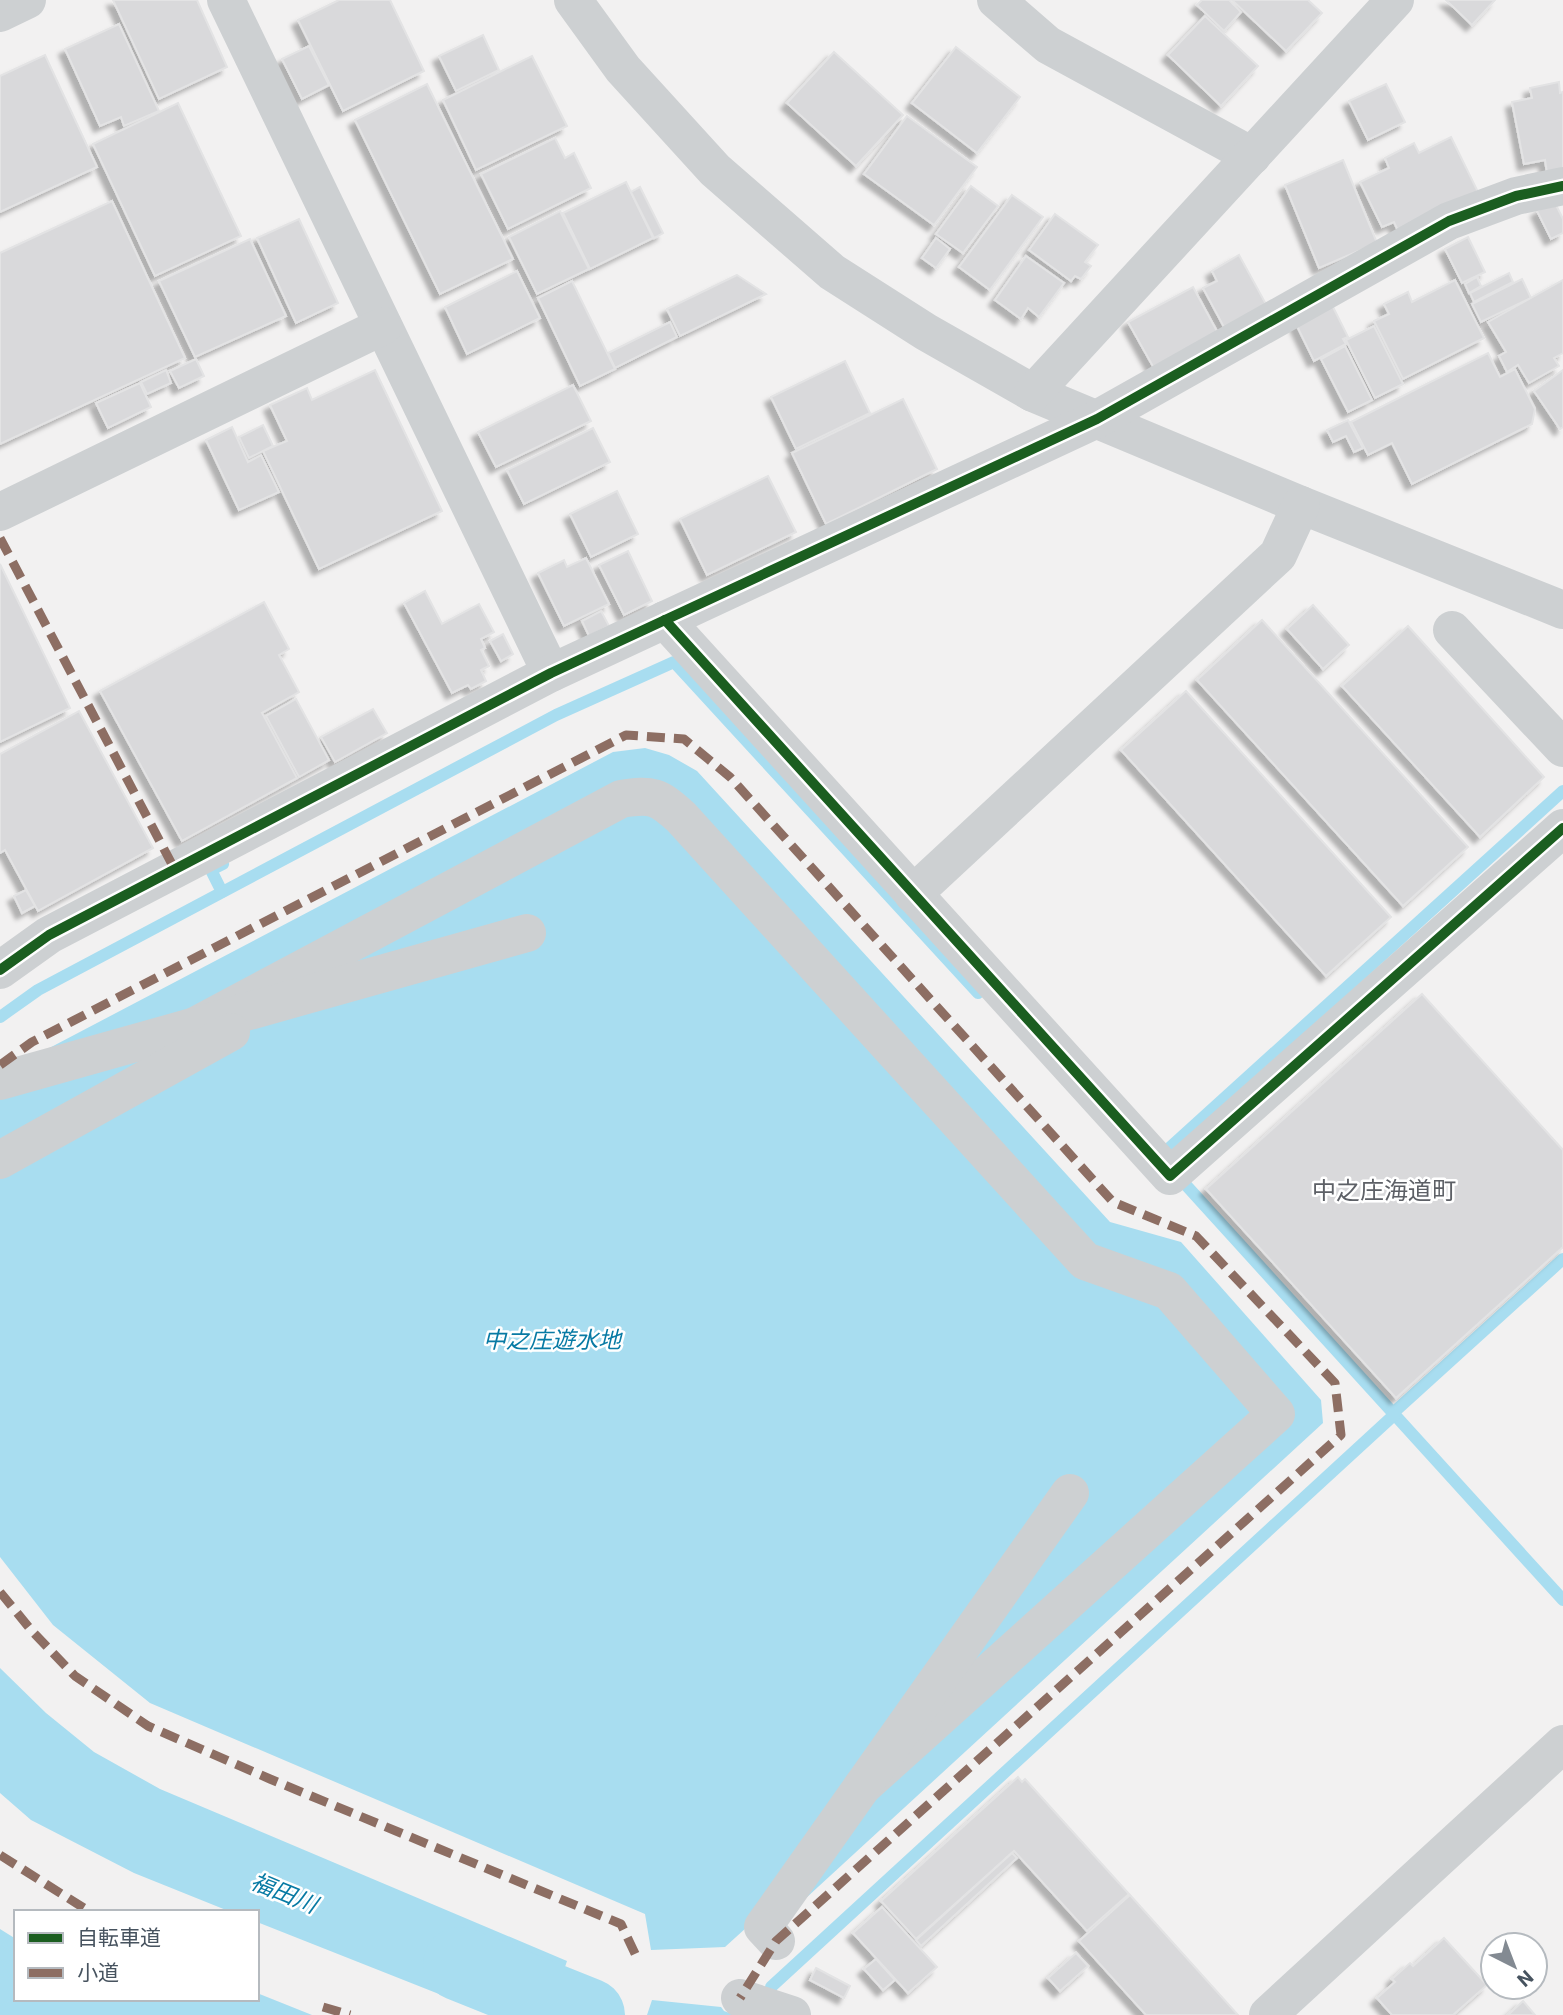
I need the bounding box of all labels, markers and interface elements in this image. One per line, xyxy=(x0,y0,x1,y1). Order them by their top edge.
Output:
district label: 中之庄海道町 xyxy=(1312,1177,1456,1205)
water label: 中之庄遊水地 xyxy=(483,1327,623,1354)
water label: 福田川 xyxy=(247,1868,324,1920)
legend xyxy=(14,1910,259,2001)
text: 自転車道 xyxy=(77,1926,161,1950)
north arrow xyxy=(1479,1931,1549,2001)
text: 小道 xyxy=(77,1961,119,1985)
text: N xyxy=(1512,1965,1538,1991)

